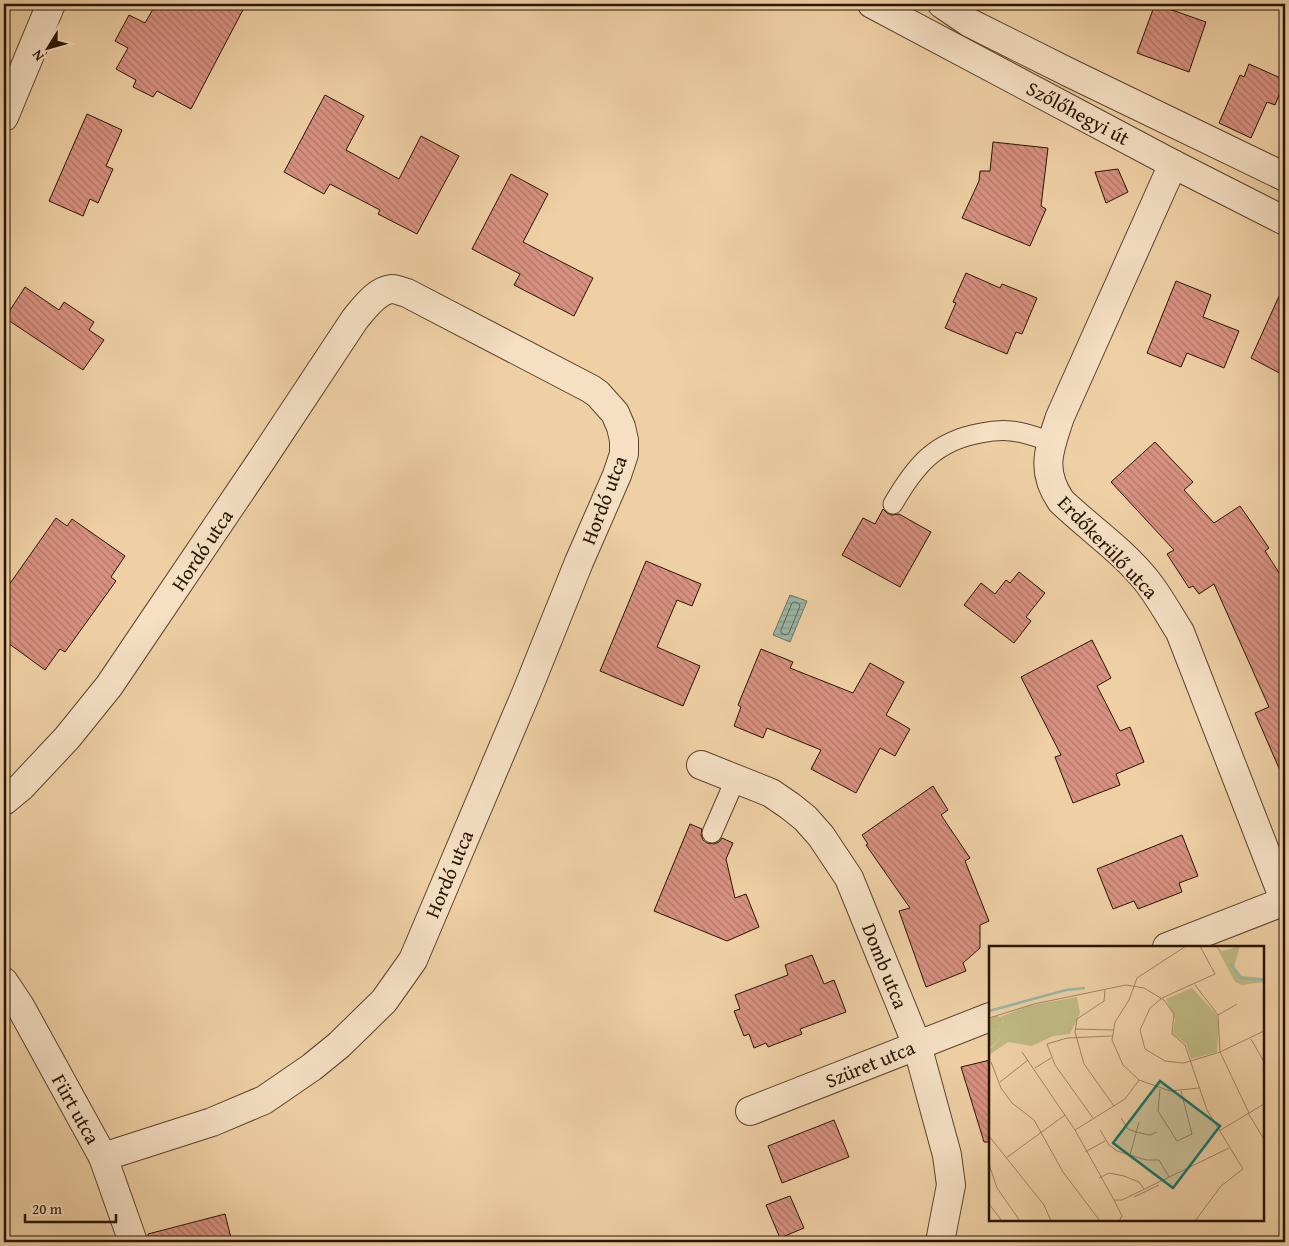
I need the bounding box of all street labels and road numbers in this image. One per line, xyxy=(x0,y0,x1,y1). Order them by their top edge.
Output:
street label: Szőlőhegyi út xyxy=(1022,73,1135,152)
street label: Hordó utca xyxy=(573,451,634,548)
street label: Erdőkerülő utca xyxy=(1052,489,1166,605)
street label: Hordó utca xyxy=(164,503,240,596)
street label: Hordó utca xyxy=(417,825,480,922)
street label: Domb utca xyxy=(855,919,916,1013)
street label: Szüret utca xyxy=(821,1032,919,1095)
street label: Fürt utca xyxy=(45,1068,108,1150)

